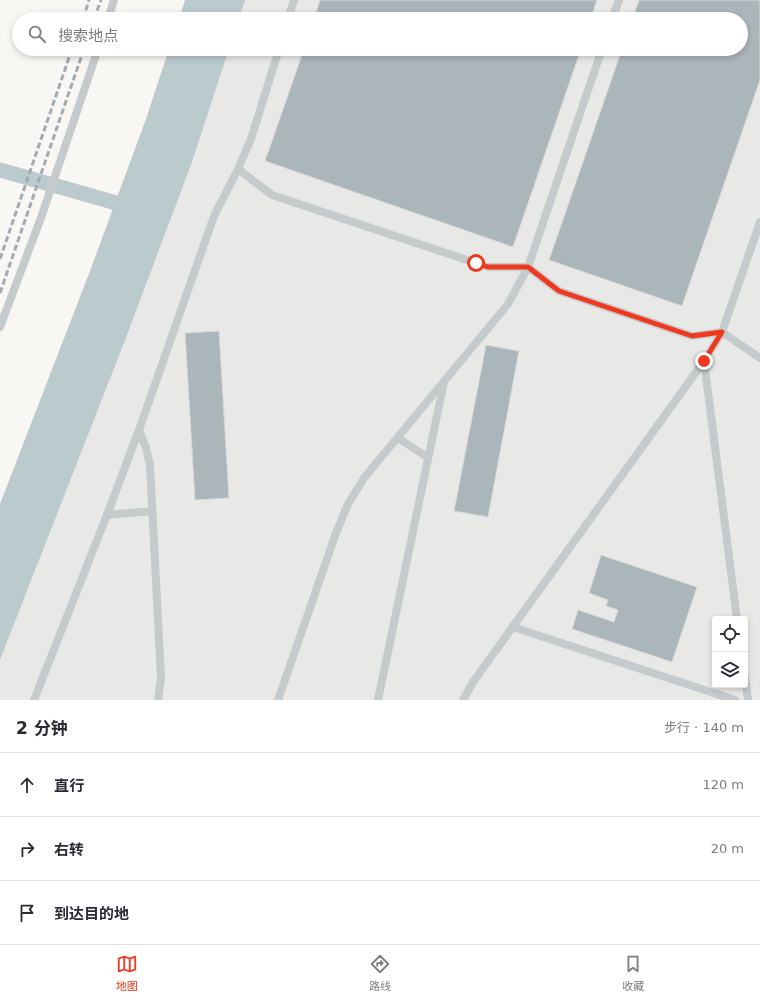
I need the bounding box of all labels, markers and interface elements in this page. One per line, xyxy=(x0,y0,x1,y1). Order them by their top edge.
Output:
search box xyxy=(12,12,748,56)
icon: search xyxy=(26,23,48,45)
text: 搜索地点 xyxy=(58,27,118,45)
route start xyxy=(467,254,485,272)
route end xyxy=(695,352,713,370)
map controls xyxy=(712,616,748,688)
button: locate xyxy=(712,616,748,652)
button: layers xyxy=(712,652,748,688)
text: 2 分钟 xyxy=(16,718,68,738)
text: 步行 · 140 m xyxy=(664,720,744,735)
icon: ahead xyxy=(16,774,38,796)
text: 直行 xyxy=(54,777,84,795)
text: 120 m xyxy=(702,777,744,792)
icon: right xyxy=(16,838,38,860)
text: 右转 xyxy=(54,841,84,859)
text: 20 m xyxy=(711,841,744,856)
icon: arrive xyxy=(16,902,38,924)
text: 到达目的地 xyxy=(54,905,129,923)
tab: 地图 xyxy=(116,953,138,993)
tab: 路线 xyxy=(369,953,391,993)
tab: 收藏 xyxy=(622,953,644,993)

